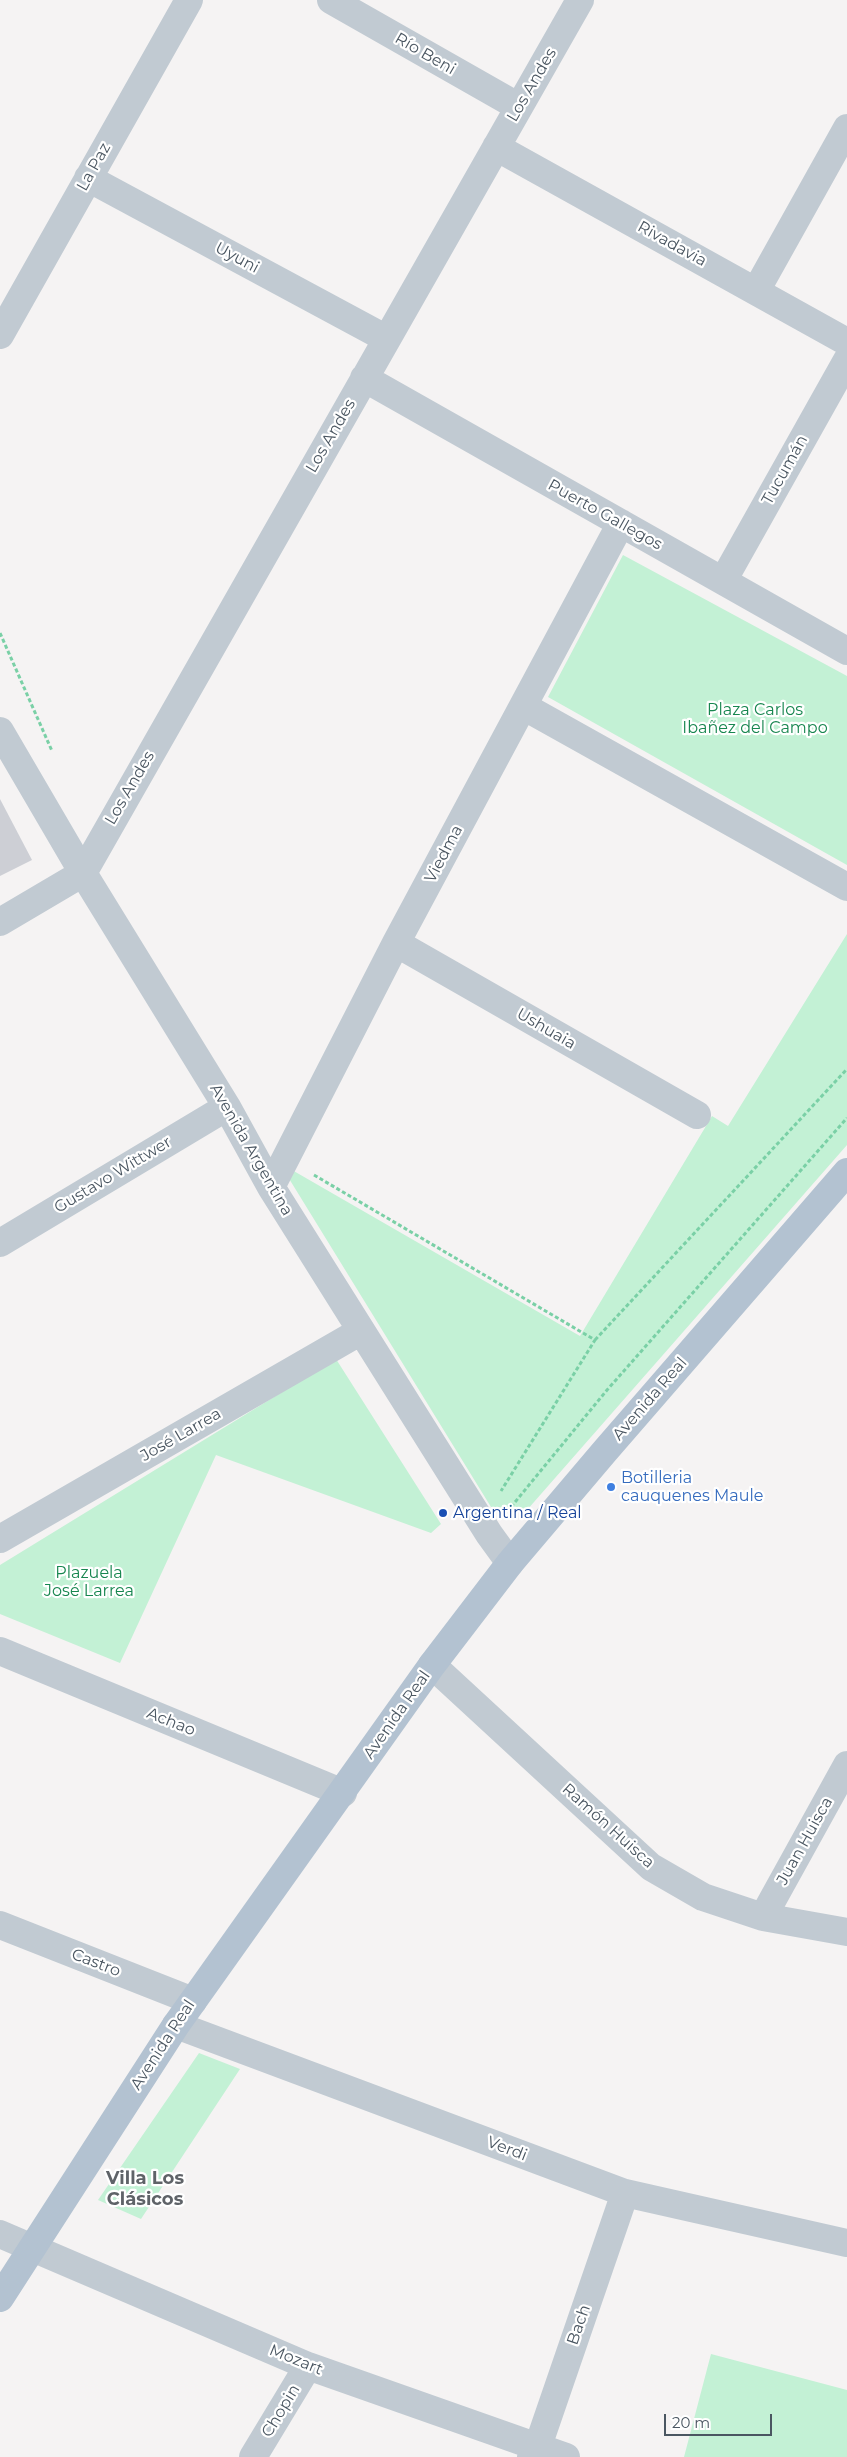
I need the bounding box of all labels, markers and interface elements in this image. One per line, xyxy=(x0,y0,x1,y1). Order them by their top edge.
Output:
street label: Río Beni xyxy=(391,29,459,79)
street label: Los Andes xyxy=(503,45,561,125)
street label: La Paz xyxy=(73,140,115,194)
street label: Rivadavia xyxy=(634,217,710,271)
street label: Uyuni xyxy=(212,238,262,278)
street label: Los Andes xyxy=(302,396,360,476)
street label: Tucumán xyxy=(758,432,812,508)
street label: Puerto Gallegos xyxy=(544,476,666,554)
park label: Plaza Carlos Ibañez del Campo xyxy=(682,700,828,738)
street label: Los Andes xyxy=(101,748,159,828)
street label: Viedma xyxy=(421,822,467,886)
street label: Ushuaia xyxy=(513,1004,579,1054)
street label: Avenida Argentina xyxy=(205,1081,297,1219)
street label: Gustavo Wittwer xyxy=(51,1132,175,1218)
street label: Avenida Real xyxy=(609,1354,691,1444)
street label: José Larrea xyxy=(137,1404,225,1466)
place label: Botilleria cauquenes Maule xyxy=(621,1468,763,1506)
marker: Botilleria cauquenes Maule xyxy=(605,1481,617,1493)
place label: Argentina / Real xyxy=(453,1503,582,1523)
marker: Argentina / Real xyxy=(437,1507,449,1519)
park label: Plazuela José Larrea xyxy=(44,1563,134,1601)
street label: Avenida Real xyxy=(359,1667,435,1763)
street label: Achao xyxy=(144,1704,198,1740)
street label: Ramón Huisca xyxy=(558,1780,658,1872)
street label: Juan Huisca xyxy=(773,1794,837,1888)
street label: Castro xyxy=(69,1945,123,1981)
street label: Avenida Real xyxy=(127,1996,199,2094)
street label: Verdi xyxy=(484,2133,530,2165)
district label: Villa Los Clásicos xyxy=(106,2168,184,2210)
street label: Bach xyxy=(563,2302,595,2348)
street label: Mozart xyxy=(266,2341,326,2379)
street label: Chopin xyxy=(258,2381,304,2441)
scale bar xyxy=(667,2404,774,2436)
text: 20 m xyxy=(672,2413,710,2432)

